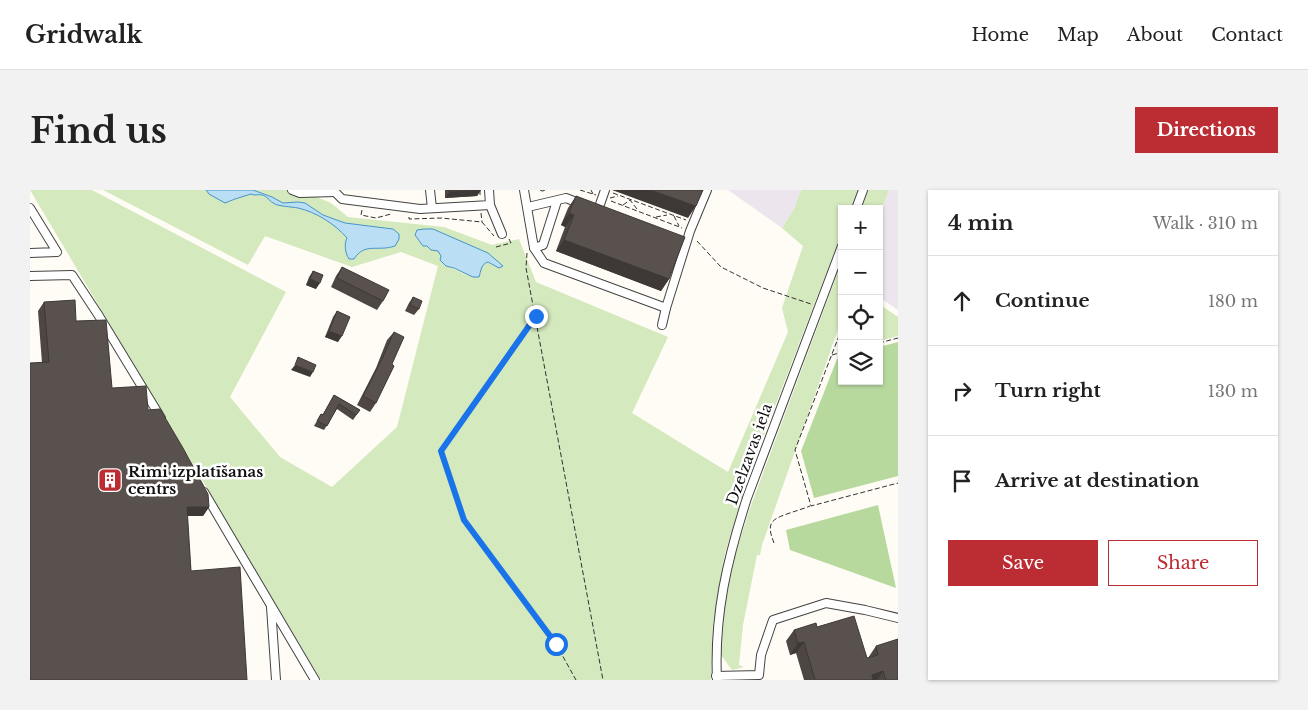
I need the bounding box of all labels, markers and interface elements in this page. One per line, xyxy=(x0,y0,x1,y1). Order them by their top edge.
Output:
text: Gridwalk xyxy=(25,20,142,49)
text: Home xyxy=(971,24,1029,46)
text: Map xyxy=(1057,24,1099,46)
text: About xyxy=(1127,24,1183,46)
text: Contact xyxy=(1211,24,1283,46)
button: Directions xyxy=(1135,107,1278,153)
text: Find us xyxy=(30,109,167,152)
map controls xyxy=(838,205,883,385)
button: + xyxy=(838,205,883,250)
text: 4 min xyxy=(948,210,1014,236)
text: Walk · 310 m xyxy=(1153,213,1258,233)
button: − xyxy=(838,250,883,295)
icon: ahead xyxy=(948,287,976,315)
text: Continue xyxy=(995,289,1090,312)
text: 180 m xyxy=(1208,291,1258,311)
button: locate xyxy=(838,295,883,340)
route end xyxy=(525,305,548,328)
button: layers xyxy=(838,340,883,385)
icon: right xyxy=(948,377,976,405)
text: Turn right xyxy=(995,379,1101,402)
text: 130 m xyxy=(1208,381,1258,401)
street label: Dzelzavas iela xyxy=(722,400,776,507)
place label: Rimi izplatīšanas centrs xyxy=(128,462,263,498)
building icon: Rimi izplatīšanas centrs xyxy=(97,467,123,493)
icon: arrive xyxy=(948,467,976,495)
text: Arrive at destination xyxy=(995,469,1199,492)
button: Save xyxy=(948,540,1098,586)
button: Share xyxy=(1108,540,1258,586)
route start xyxy=(545,633,568,656)

